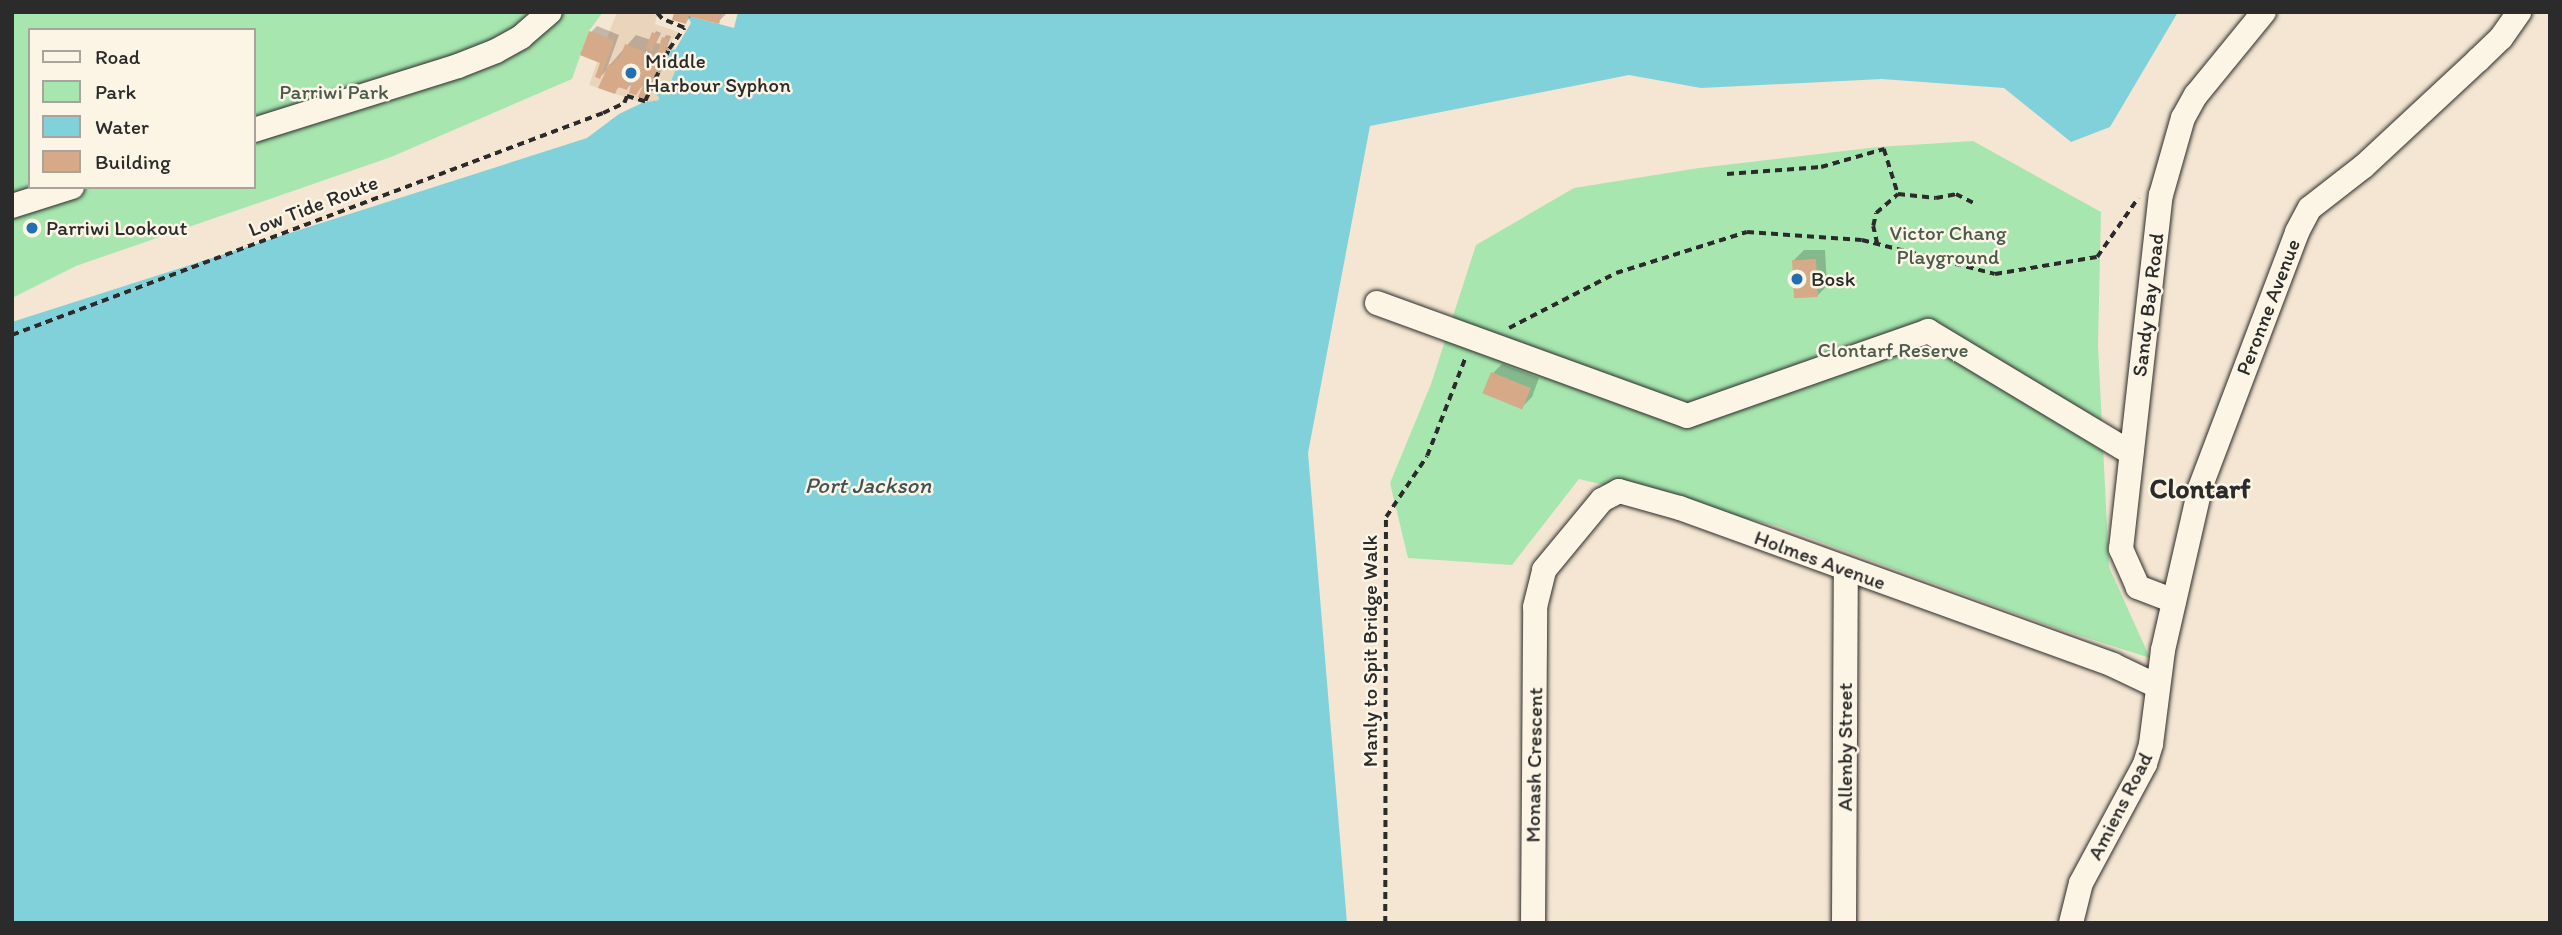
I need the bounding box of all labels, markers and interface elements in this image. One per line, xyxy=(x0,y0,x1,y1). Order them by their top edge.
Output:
legend xyxy=(28,28,256,189)
text: Road xyxy=(95,44,140,69)
place label: Middle Harbour Syphon xyxy=(645,48,791,98)
marker: Middle Harbour Syphon xyxy=(623,65,639,81)
text: Park xyxy=(95,79,136,104)
park label: Parriwi Park xyxy=(279,79,389,105)
text: Water xyxy=(95,114,149,139)
text: Building xyxy=(95,149,171,174)
street label: Low Tide Route xyxy=(245,170,381,242)
place label: Parriwi Lookout xyxy=(46,215,187,241)
marker: Parriwi Lookout xyxy=(24,220,40,236)
park label: Victor Chang Playground xyxy=(1890,220,2006,270)
street label: Sandy Bay Road xyxy=(2127,232,2169,378)
street label: Peronne Avenue xyxy=(2230,235,2306,379)
place label: Bosk xyxy=(1811,266,1855,292)
marker: Bosk xyxy=(1789,271,1805,287)
park label: Clontarf Reserve xyxy=(1818,337,1968,363)
water label: Port Jackson xyxy=(804,471,932,499)
district label: Clontarf xyxy=(2149,471,2251,505)
street label: Holmes Avenue xyxy=(1751,525,1889,595)
street label: Manly to Spit Bridge Walk xyxy=(1357,535,1383,767)
street label: Allenby Street xyxy=(1832,683,1858,811)
street label: Monash Crescent xyxy=(1520,687,1548,843)
street label: Amiens Road xyxy=(2082,748,2158,864)

